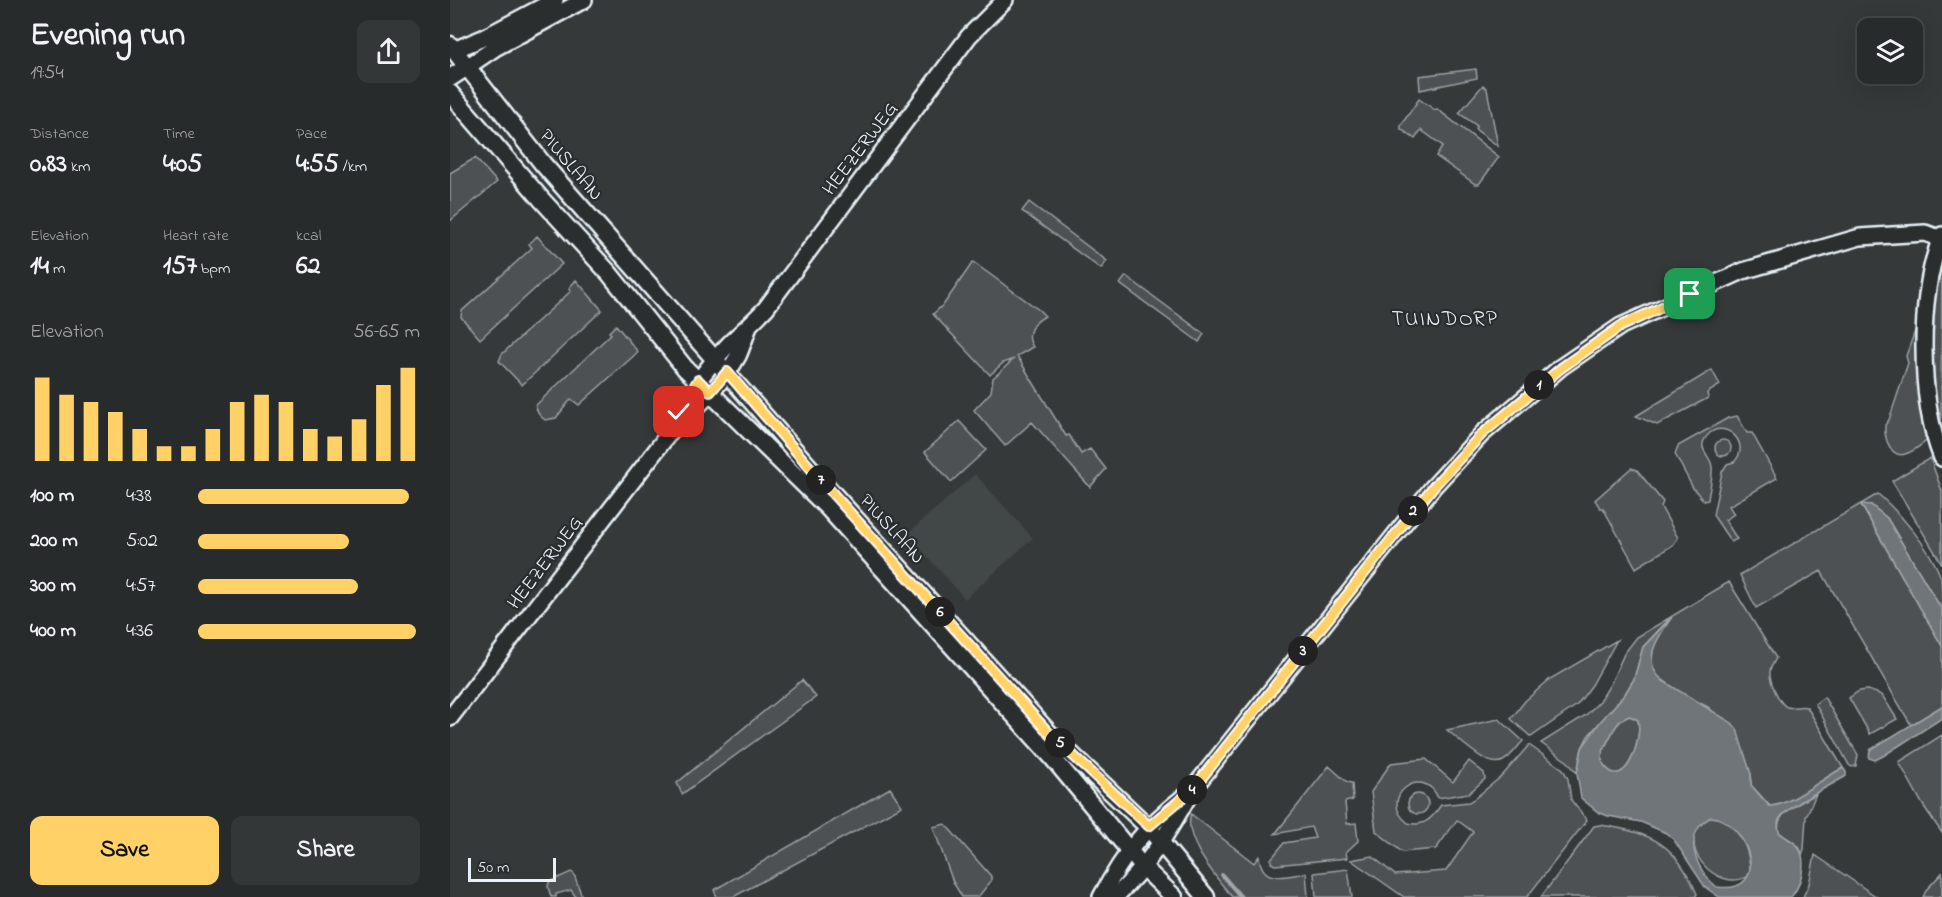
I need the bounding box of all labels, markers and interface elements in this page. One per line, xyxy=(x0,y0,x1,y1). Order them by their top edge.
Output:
text: Evening run xyxy=(30,12,185,60)
map controls xyxy=(1857,18,1923,84)
button: layers xyxy=(1857,18,1923,84)
button: share xyxy=(357,20,420,83)
text: 19:54 xyxy=(30,59,64,88)
street label: HEEZERWEG xyxy=(816,97,906,202)
text: Distance xyxy=(30,122,89,146)
text: Time xyxy=(163,122,195,146)
text: Pace xyxy=(296,122,327,146)
street label: PIUSLAAN xyxy=(531,123,609,208)
text: 0.83 xyxy=(30,146,67,184)
text: 4:05 xyxy=(163,146,202,184)
text: 4:55 xyxy=(296,146,339,184)
text: km xyxy=(67,155,90,179)
text: /km xyxy=(339,155,367,179)
text: Elevation xyxy=(30,224,89,248)
text: Heart rate xyxy=(163,224,229,248)
text: kcal xyxy=(296,224,321,248)
text: 14 xyxy=(30,248,49,286)
text: 157 xyxy=(163,248,197,286)
text: 62 xyxy=(296,248,320,286)
text: m xyxy=(49,257,65,281)
text: bpm xyxy=(197,257,230,281)
pin xyxy=(1664,268,1715,319)
icon: arrive xyxy=(1673,277,1706,310)
district label: TUINDORP xyxy=(1392,305,1498,335)
text: Elevation xyxy=(30,318,104,347)
text: 56–65 m xyxy=(353,318,420,347)
pin: 1 xyxy=(1524,370,1554,400)
text: 1 xyxy=(1536,373,1542,397)
pin xyxy=(653,386,704,437)
icon: check xyxy=(662,395,695,428)
pin: 7 xyxy=(806,465,836,495)
text: 7 xyxy=(818,468,824,492)
text: 100 m xyxy=(30,482,74,511)
text: 4:38 xyxy=(126,482,152,511)
street label: PIUSLAAN xyxy=(852,488,931,571)
pin: 2 xyxy=(1398,496,1428,526)
text: 2 xyxy=(1409,499,1417,523)
street label: HEEZERWEG xyxy=(501,511,591,616)
text: 200 m xyxy=(30,527,78,556)
text: 5:02 xyxy=(126,527,158,556)
text: 300 m xyxy=(30,572,76,601)
text: 4:57 xyxy=(126,572,156,601)
pin: 6 xyxy=(925,597,955,627)
text: 6 xyxy=(936,600,944,624)
text: 400 m xyxy=(30,617,76,646)
text: 4:36 xyxy=(126,617,153,646)
pin: 3 xyxy=(1288,636,1318,666)
text: 3 xyxy=(1300,639,1306,663)
pin: 5 xyxy=(1045,728,1075,758)
text: 5 xyxy=(1055,731,1065,755)
pin: 4 xyxy=(1177,775,1207,805)
text: 4 xyxy=(1189,778,1195,802)
button: Save xyxy=(30,816,219,885)
button: Share xyxy=(231,816,420,885)
scale bar xyxy=(468,855,556,882)
text: 50 m xyxy=(477,856,509,880)

